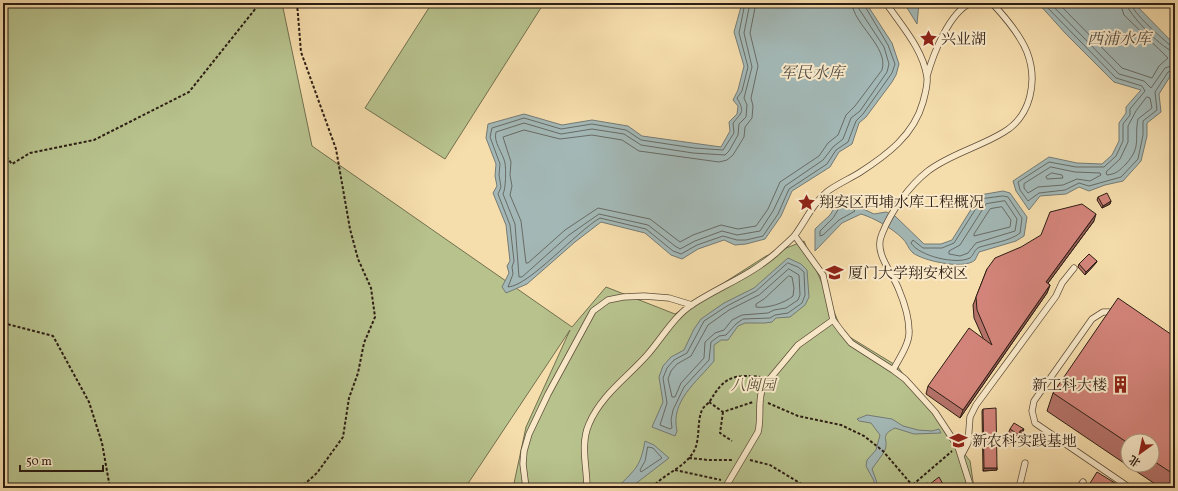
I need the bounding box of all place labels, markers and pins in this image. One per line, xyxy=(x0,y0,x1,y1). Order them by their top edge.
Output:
place icon: 兴业湖 xyxy=(918,29,938,49)
place label: 兴业湖 xyxy=(941,30,986,51)
place icon: 翔安区西埔水库工程概况 xyxy=(796,192,816,212)
place label: 翔安区西埔水库工程概况 xyxy=(819,193,984,214)
school or university icon: 厦门大学翔安校区 xyxy=(825,263,845,283)
place label: 厦门大学翔安校区 xyxy=(848,264,968,285)
building icon: 新工科大楼 xyxy=(1110,375,1130,395)
place label: 新工科大楼 xyxy=(1032,376,1107,397)
school or university icon: 新农科实践基地 xyxy=(949,431,969,451)
place label: 新农科实践基地 xyxy=(972,432,1077,453)

